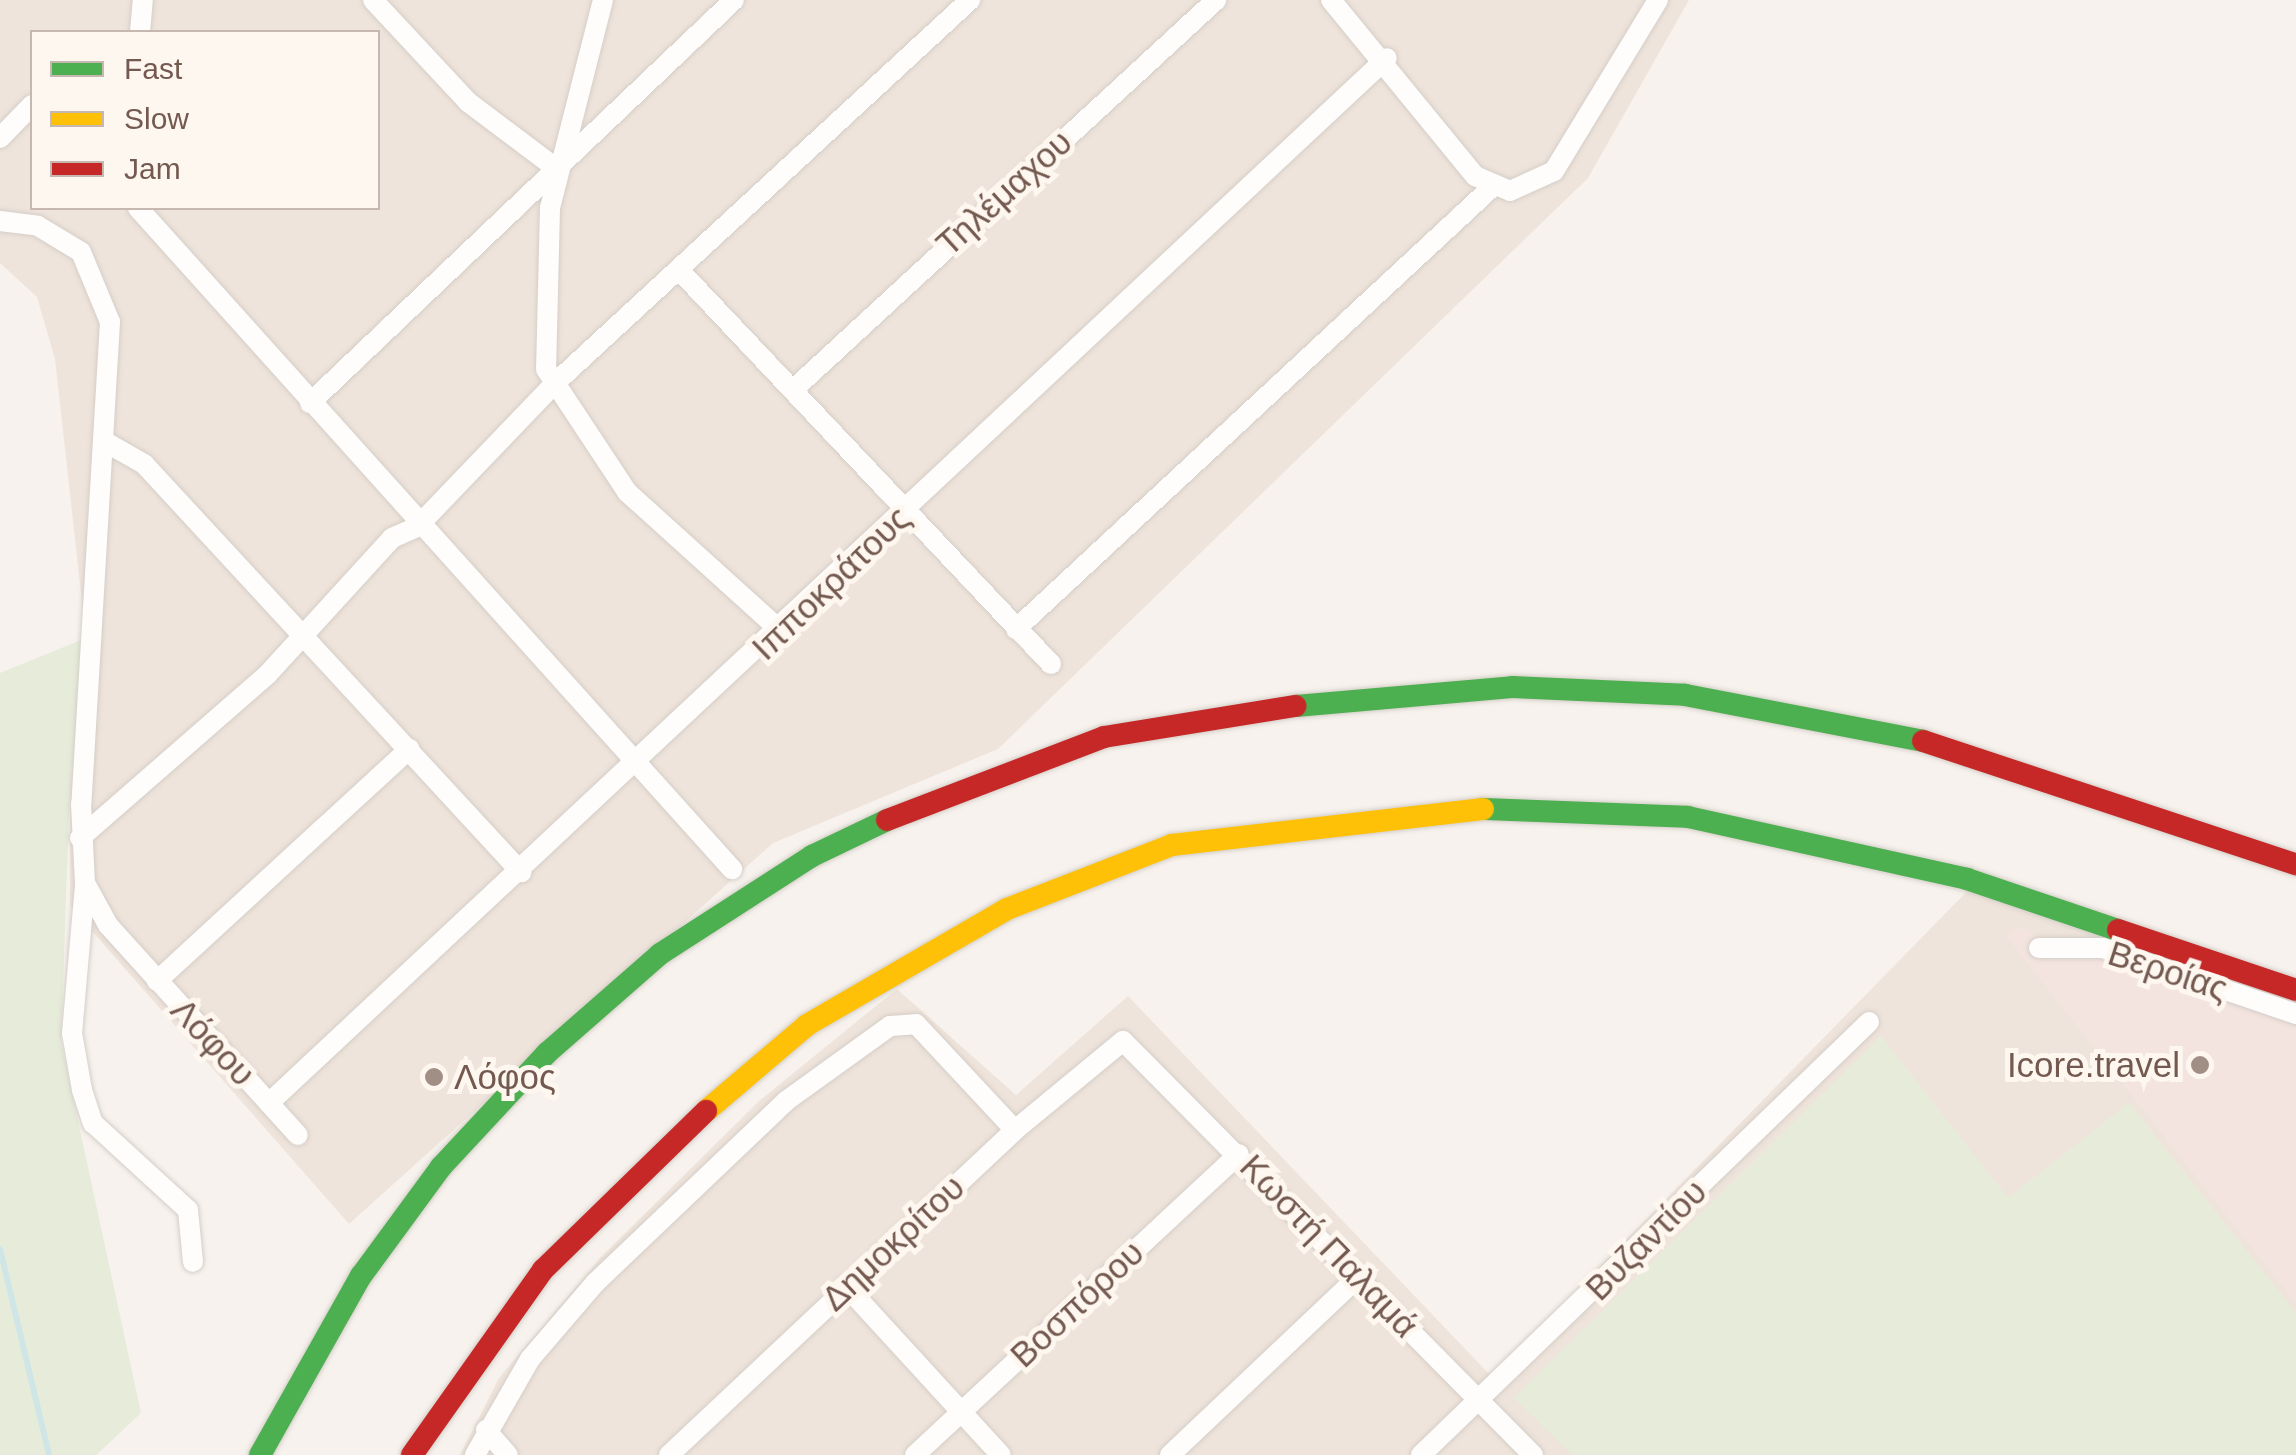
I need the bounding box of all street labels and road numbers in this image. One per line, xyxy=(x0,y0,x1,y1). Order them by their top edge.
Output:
street label: Τηλέμαχου xyxy=(928,121,1080,265)
street label: Ιπποκράτους xyxy=(743,497,919,669)
street label: Βεροίας xyxy=(2103,932,2233,1010)
street label: Λόφου xyxy=(162,990,264,1094)
street label: Κωστή Παλαμά xyxy=(1231,1146,1427,1346)
street label: Δημοκρίτου xyxy=(813,1166,973,1320)
street label: Βυζαντίου xyxy=(1577,1171,1715,1309)
street label: Βοσπόρου xyxy=(1002,1232,1152,1376)

